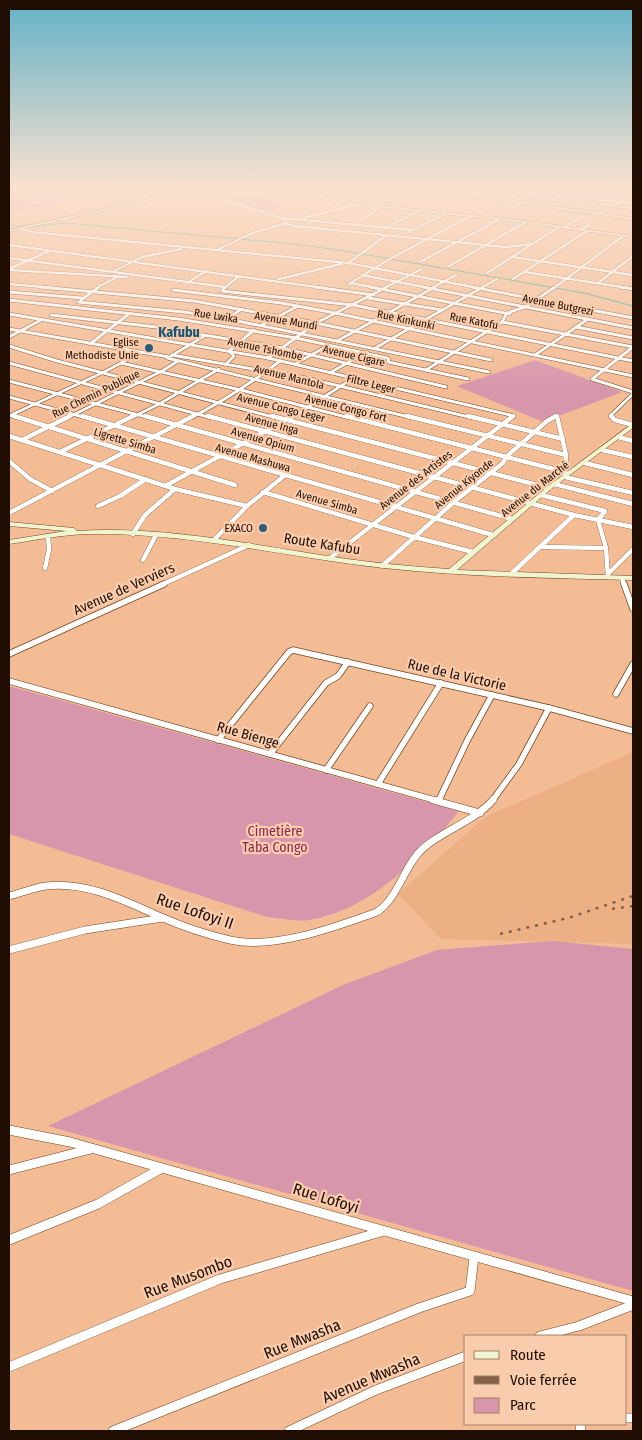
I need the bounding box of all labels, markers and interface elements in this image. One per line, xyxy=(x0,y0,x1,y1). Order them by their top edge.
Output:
street label: Avenue Butgrezi xyxy=(521,292,595,318)
street label: Rue Lwika xyxy=(193,306,239,326)
street label: Rue Kinkunki xyxy=(376,308,436,333)
street label: Avenue Mundi xyxy=(254,309,319,333)
street label: Rue Katofu xyxy=(449,310,499,332)
district label: Kafubu xyxy=(158,324,200,341)
street label: Avenue Tshombe xyxy=(226,335,304,363)
place label: Eglise Methodiste Unie xyxy=(65,336,139,362)
marker: Eglise Methodiste Unie xyxy=(143,342,155,354)
street label: Avenue Cigare xyxy=(322,343,386,369)
street label: Avenue Mantola xyxy=(252,362,326,392)
street label: Rue Chemin Publique xyxy=(50,367,142,421)
street label: Filtre Leger xyxy=(345,372,397,396)
street label: Avenue Congo Leger xyxy=(236,391,327,425)
street label: Avenue Congo Fort xyxy=(304,392,389,425)
street label: Avenue Inga xyxy=(244,411,300,437)
street label: Ligrette Simba xyxy=(92,425,158,457)
street label: Avenue Opium xyxy=(230,425,296,455)
street label: Avenue Mashuwa xyxy=(214,441,292,475)
street label: Avenue des Artistes xyxy=(377,447,455,512)
street label: Avenue Kiyonde xyxy=(432,456,496,512)
street label: Avenue du Marché xyxy=(498,458,572,520)
street label: Avenue Simba xyxy=(295,487,359,517)
place label: EXACO xyxy=(225,522,253,535)
marker: EXACO xyxy=(257,522,269,534)
street label: Route Kafubu xyxy=(283,530,361,558)
street label: Avenue de Verviers xyxy=(71,559,177,619)
street label: Rue de la Victorie xyxy=(406,655,508,695)
street label: Rue Bienge xyxy=(215,718,281,752)
park label: Cimetière Taba Congo xyxy=(242,823,308,856)
street label: Rue Lofoyi II xyxy=(154,889,236,933)
street label: Rue Lofoyi xyxy=(291,1179,361,1217)
street label: Rue Musombo xyxy=(141,1251,235,1303)
street label: Rue Mwasha xyxy=(261,1315,343,1363)
legend xyxy=(464,1335,627,1425)
text: Route xyxy=(510,1346,546,1364)
street label: Avenue Mwasha xyxy=(319,1349,423,1407)
text: Voie ferrée xyxy=(510,1371,577,1389)
text: Parc xyxy=(510,1396,536,1414)

